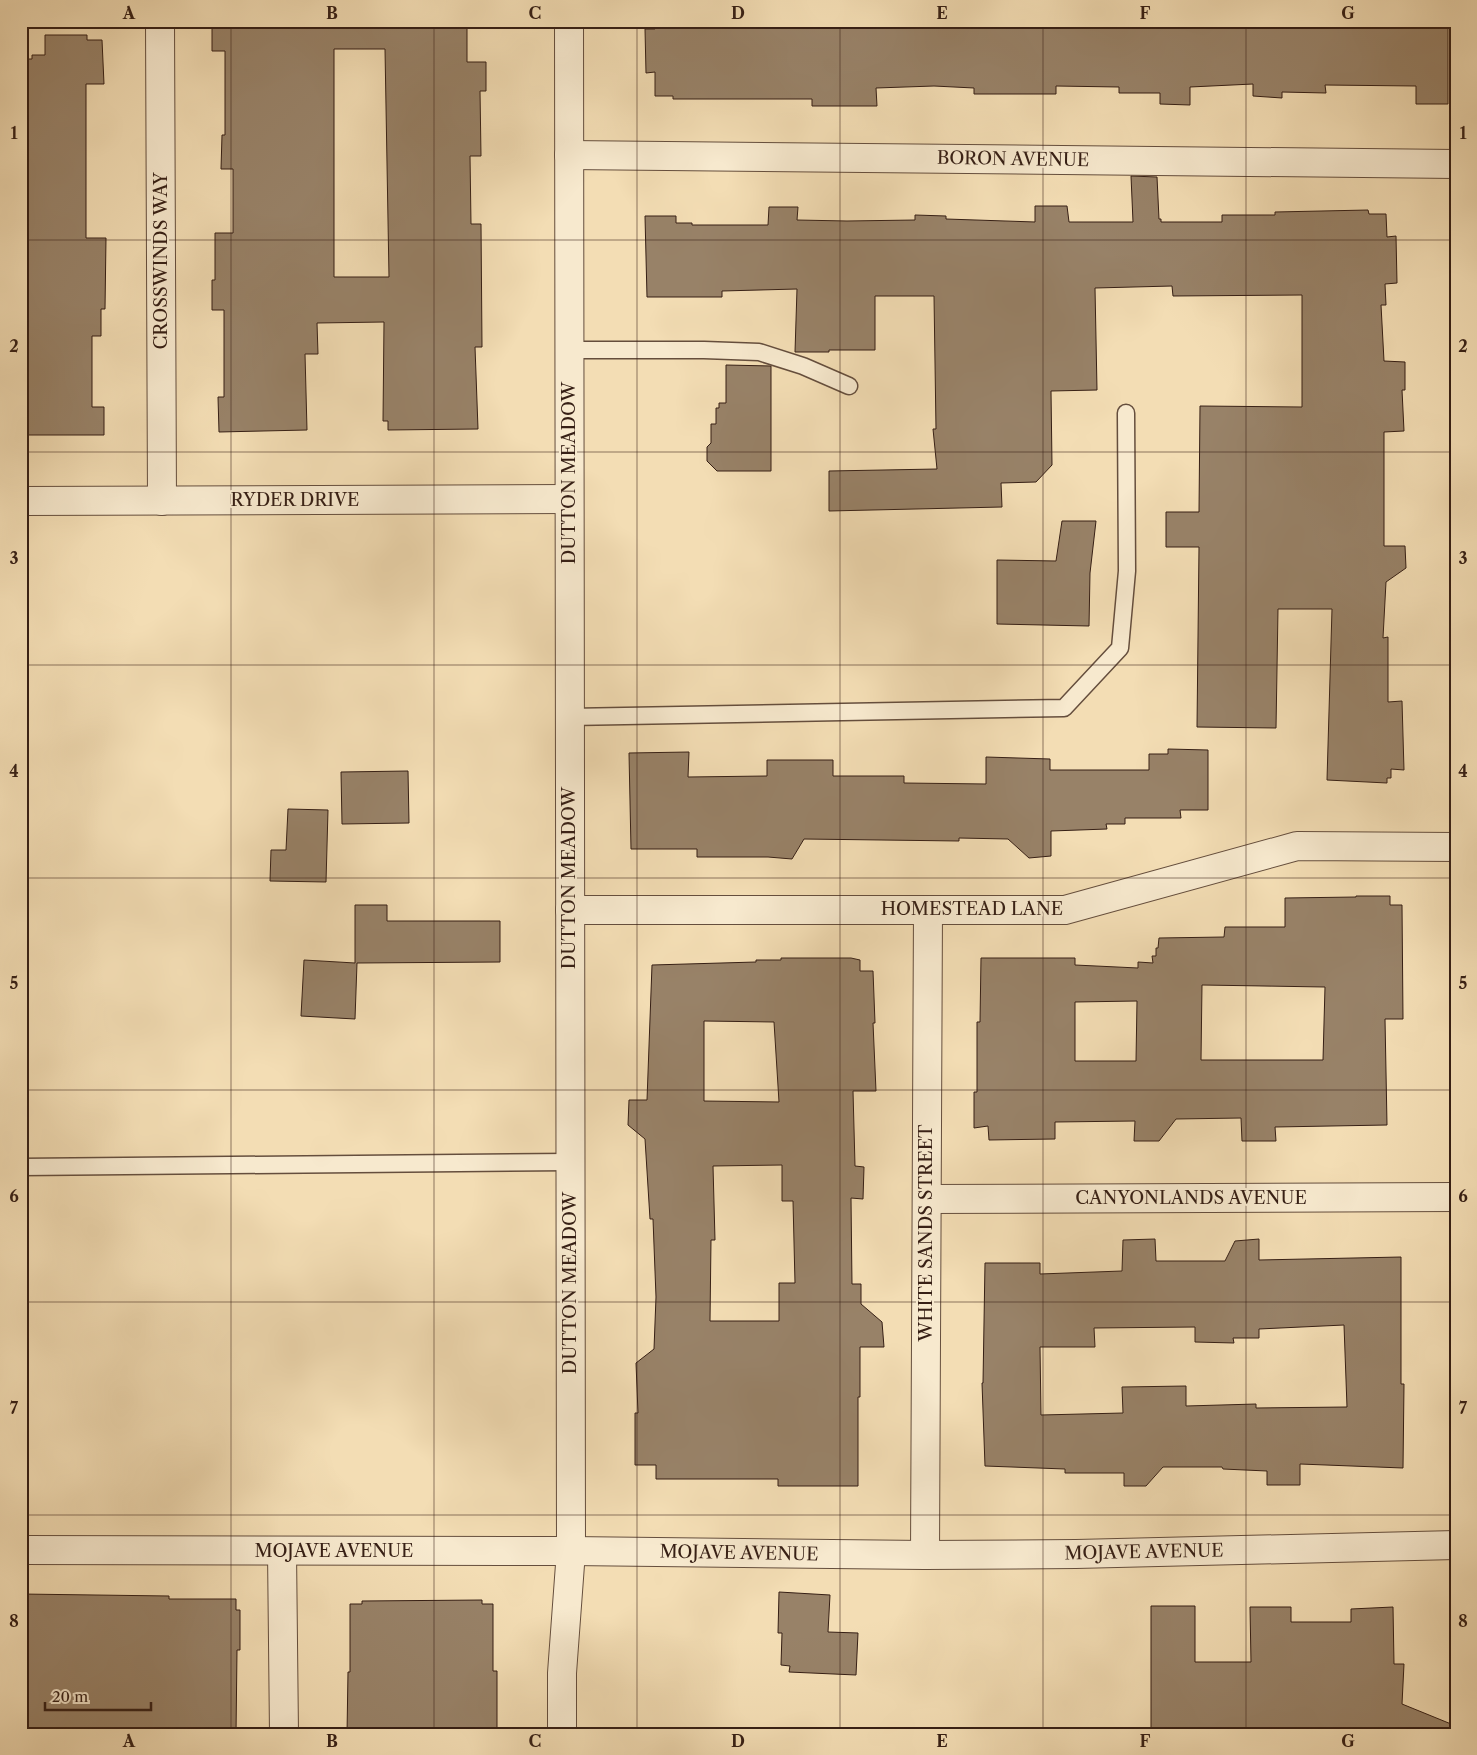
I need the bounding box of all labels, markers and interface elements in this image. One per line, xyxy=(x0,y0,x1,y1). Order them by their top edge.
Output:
text: A xyxy=(122,3,136,23)
text: B xyxy=(326,3,338,23)
text: C xyxy=(529,3,541,23)
text: D xyxy=(731,3,745,23)
text: E xyxy=(936,3,948,23)
text: F xyxy=(1140,3,1151,23)
text: G xyxy=(1341,3,1355,23)
text: 1 xyxy=(10,123,18,143)
text: 1 xyxy=(1459,123,1467,143)
street label: BORON AVENUE xyxy=(937,147,1089,171)
street label: CROSSWINDS WAY xyxy=(150,171,172,350)
text: 2 xyxy=(9,336,19,356)
text: 2 xyxy=(1458,336,1468,356)
street label: DUTTON MEADOW xyxy=(558,381,580,564)
street label: RYDER DRIVE xyxy=(231,489,359,511)
text: 3 xyxy=(9,548,19,568)
text: 3 xyxy=(1458,548,1468,568)
text: 4 xyxy=(9,761,19,781)
text: 4 xyxy=(1458,761,1468,781)
street label: DUTTON MEADOW xyxy=(558,786,580,969)
street label: HOMESTEAD LANE xyxy=(881,898,1063,920)
text: 5 xyxy=(10,973,19,993)
text: 5 xyxy=(1459,973,1468,993)
street label: WHITE SANDS STREET xyxy=(915,1124,937,1343)
text: 6 xyxy=(9,1186,19,1206)
text: 6 xyxy=(1458,1186,1468,1206)
street label: CANYONLANDS AVENUE xyxy=(1075,1187,1307,1209)
street label: DUTTON MEADOW xyxy=(559,1191,581,1374)
text: 7 xyxy=(10,1398,19,1418)
text: 7 xyxy=(1459,1398,1468,1418)
street label: MOJAVE AVENUE xyxy=(254,1540,414,1562)
street label: MOJAVE AVENUE xyxy=(1064,1540,1224,1564)
street label: MOJAVE AVENUE xyxy=(659,1541,819,1565)
text: 8 xyxy=(9,1611,19,1631)
text: 8 xyxy=(1458,1611,1468,1631)
scale bar xyxy=(45,1680,151,1712)
text: 20 m xyxy=(52,1687,88,1706)
text: A xyxy=(122,1731,136,1751)
text: B xyxy=(326,1731,338,1751)
text: C xyxy=(529,1731,541,1751)
text: D xyxy=(731,1731,745,1751)
text: E xyxy=(936,1731,948,1751)
text: F xyxy=(1140,1731,1151,1751)
text: G xyxy=(1341,1731,1355,1751)

